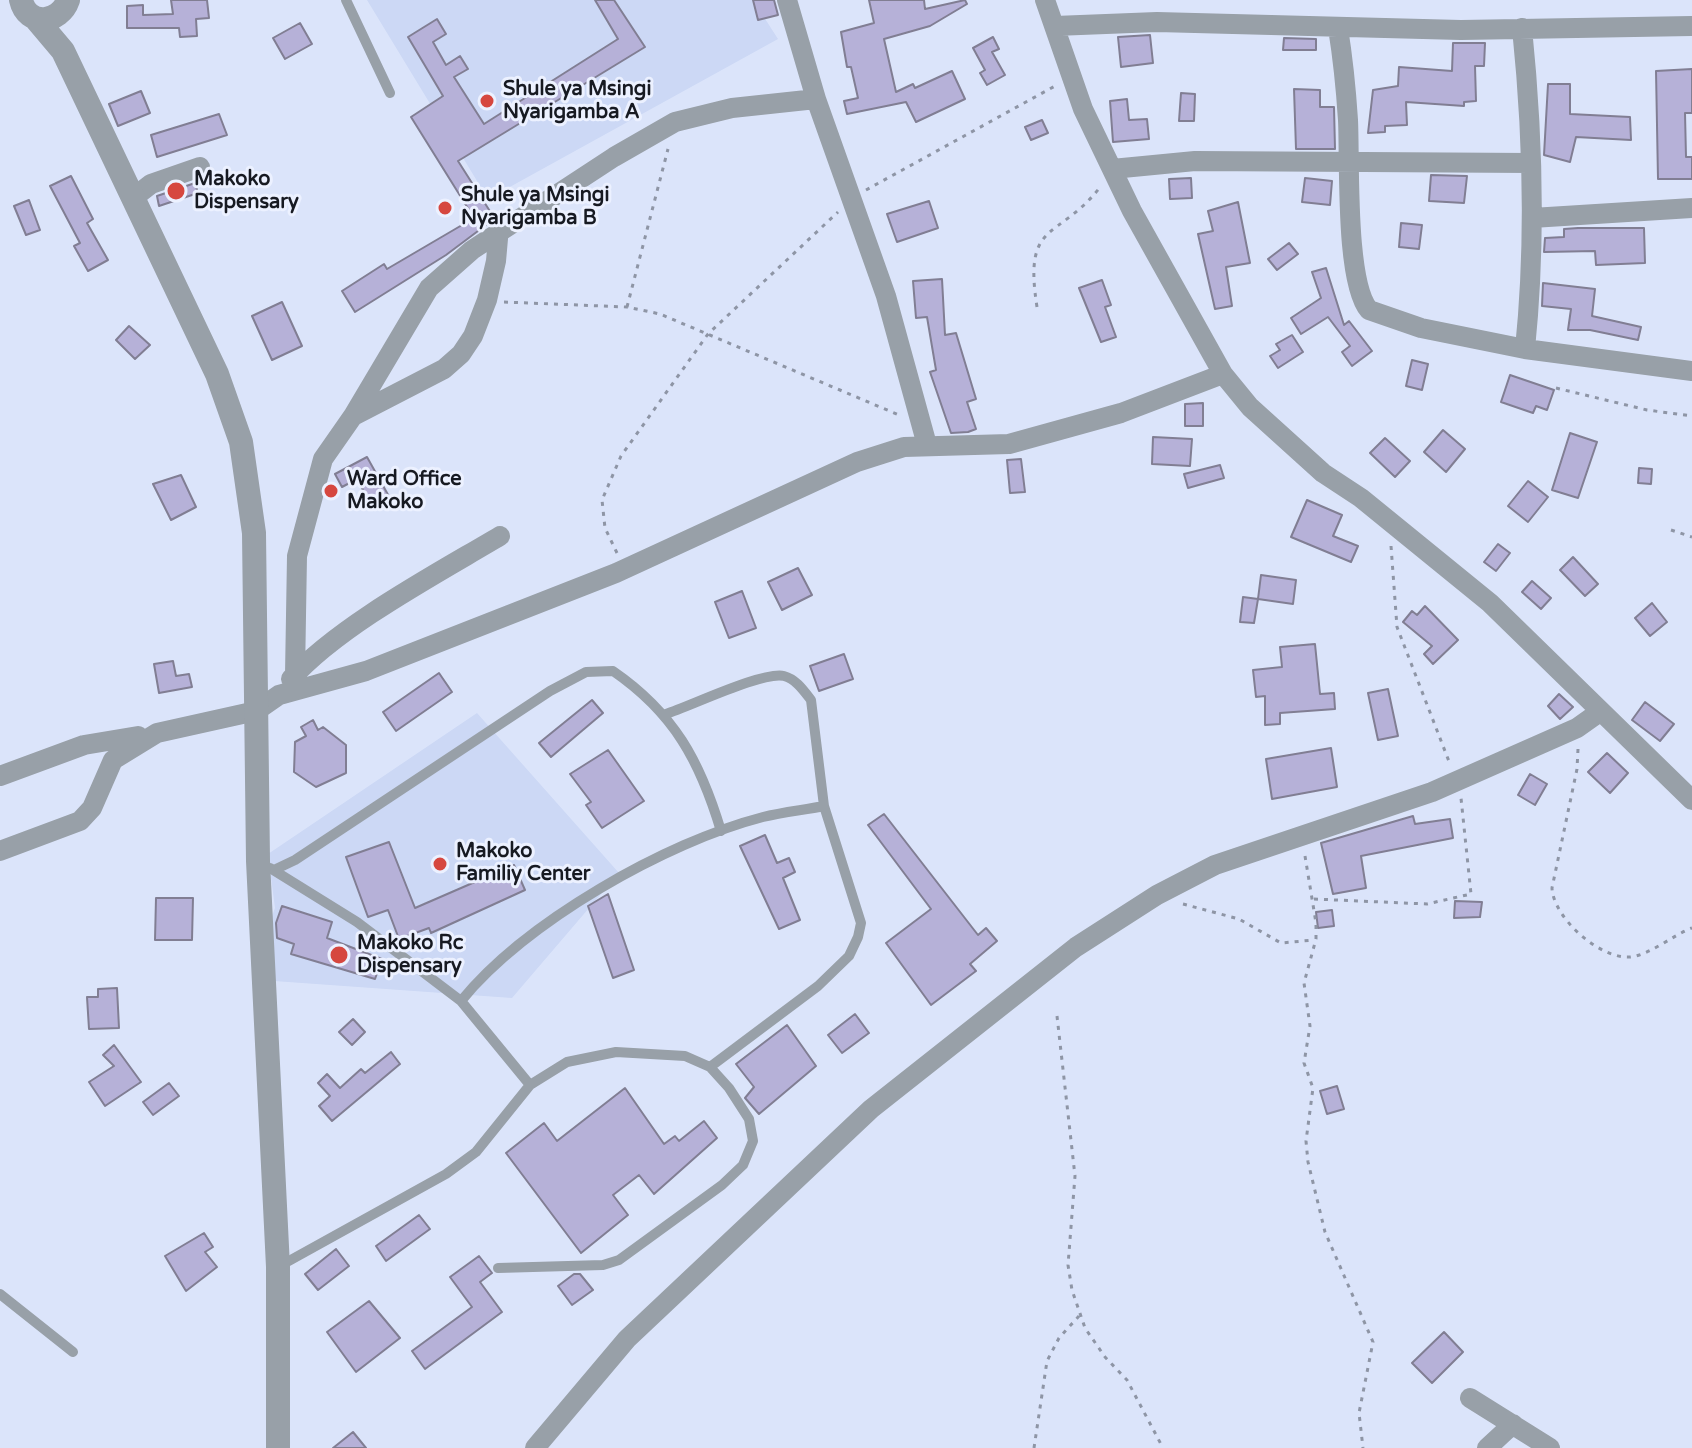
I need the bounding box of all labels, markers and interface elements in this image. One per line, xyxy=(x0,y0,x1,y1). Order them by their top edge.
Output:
place label: Shule ya Msingi Nyarigamba A xyxy=(503,78,651,125)
marker: Shule ya Msingi Nyarigamba A xyxy=(478,92,496,110)
place label: Makoko Dispensary xyxy=(194,168,299,215)
marker: Makoko Dispensary xyxy=(165,180,187,202)
place label: Shule ya Msingi Nyarigamba B xyxy=(461,184,609,231)
marker: Shule ya Msingi Nyarigamba B xyxy=(436,199,454,217)
place label: Ward Office Makoko xyxy=(347,468,462,515)
marker: Ward Office Makoko xyxy=(322,482,340,500)
place label: Makoko Familiy Center xyxy=(456,840,590,887)
marker: Makoko Familiy Center xyxy=(431,855,449,873)
place label: Makoko Rc Dispensary xyxy=(357,932,463,979)
marker: Makoko Rc Dispensary xyxy=(328,944,350,966)

